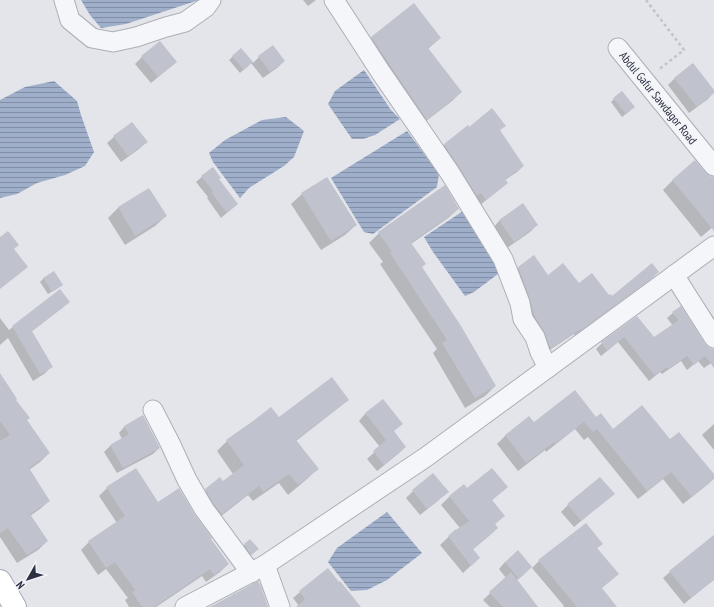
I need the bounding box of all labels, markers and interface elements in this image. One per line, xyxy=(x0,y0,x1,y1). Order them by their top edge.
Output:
street label: Abdul Gafur Sawdagor Road xyxy=(616,48,700,147)
north arrow xyxy=(8,559,48,599)
text: N xyxy=(13,579,28,592)

